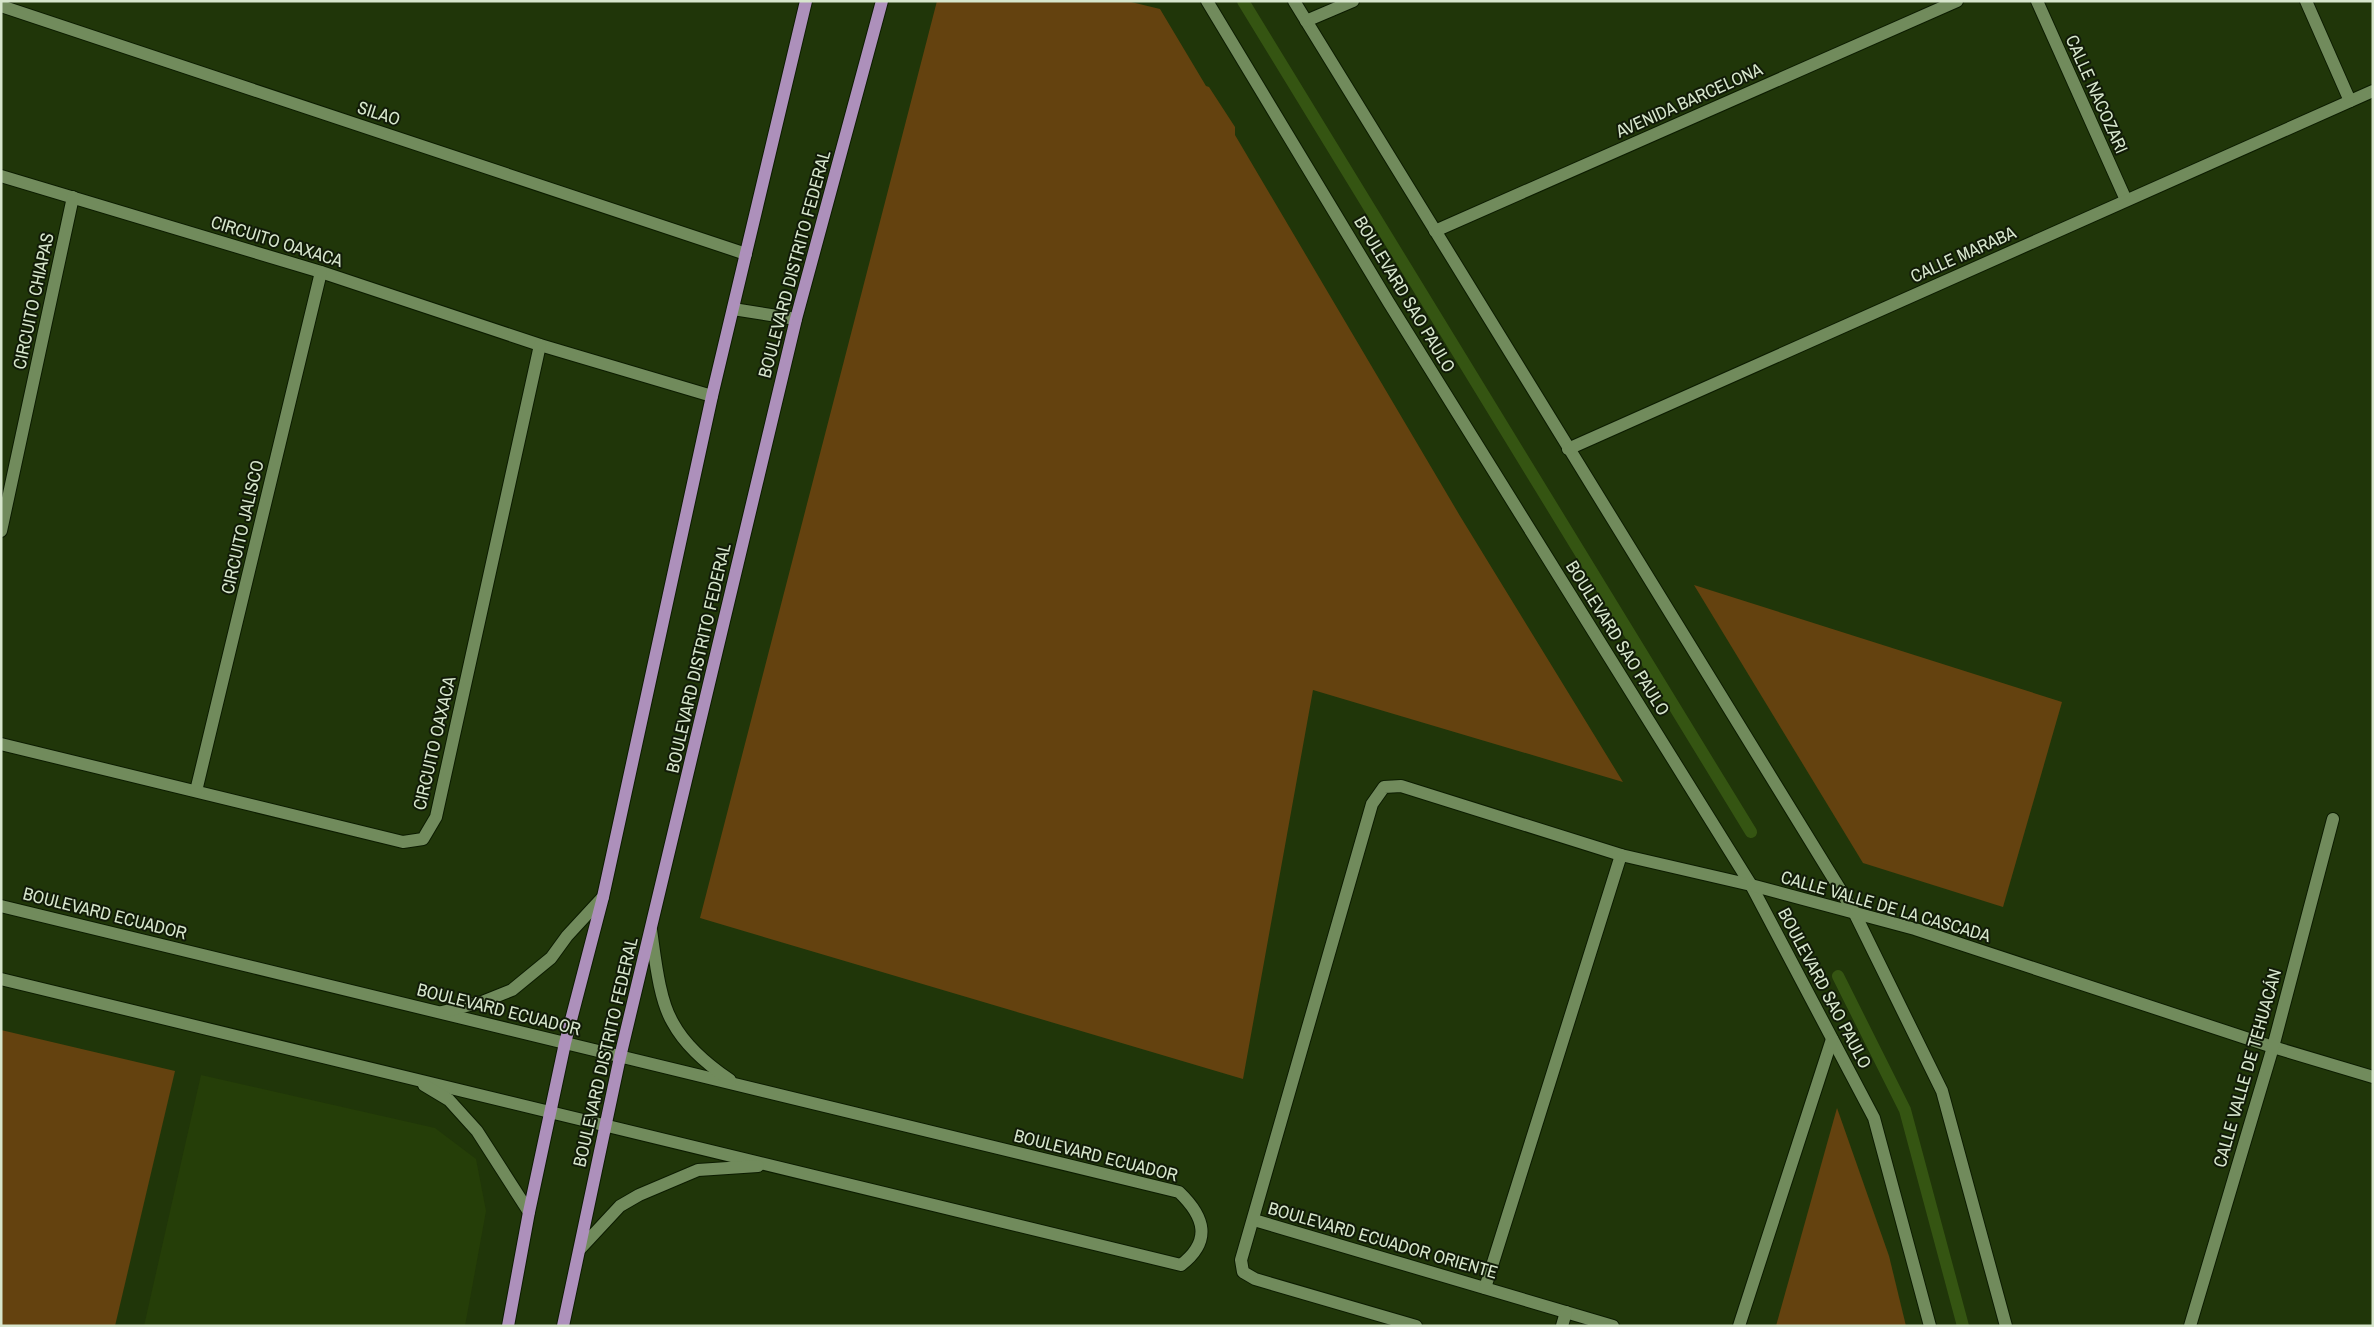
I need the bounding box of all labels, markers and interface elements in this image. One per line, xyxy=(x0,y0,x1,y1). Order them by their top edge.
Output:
street label: CALLE NACOZARI xyxy=(2060,31,2134,157)
street label: AVENIDA BARCELONA xyxy=(1611,56,1766,144)
street label: SILAO xyxy=(354,94,404,132)
street label: BOULEVARD DISTRITO FEDERAL xyxy=(752,147,836,381)
street label: CIRCUITO OAXACA xyxy=(208,209,346,273)
street label: BOULEVARD SAO PAULO xyxy=(1348,211,1462,377)
street label: CALLE MARABA xyxy=(1906,219,2020,288)
street label: CIRCUITO CHIAPAS xyxy=(6,230,60,372)
street label: CIRCUITO JALISCO xyxy=(214,458,270,596)
street label: BOULEVARD DISTRITO FEDERAL xyxy=(659,541,737,775)
street label: BOULEVARD SAO PAULO xyxy=(1560,556,1676,720)
street label: CIRCUITO OAXACA xyxy=(406,673,462,812)
street label: CALLE VALLE DE LA CASCADA xyxy=(1778,864,1994,948)
street label: BOULEVARD ECUADOR xyxy=(21,881,190,946)
street label: BOULEVARD SAO PAULO xyxy=(1772,903,1878,1073)
street label: BOULEVARD DISTRITO FEDERAL xyxy=(566,935,644,1169)
street label: CALLE VALLE DE TEHUACÁN xyxy=(2207,966,2287,1170)
street label: BOULEVARD ECUADOR xyxy=(415,977,584,1042)
street label: BOULEVARD ECUADOR xyxy=(1012,1123,1181,1188)
street label: BOULEVARD ECUADOR ORIENTE xyxy=(1265,1195,1501,1285)

